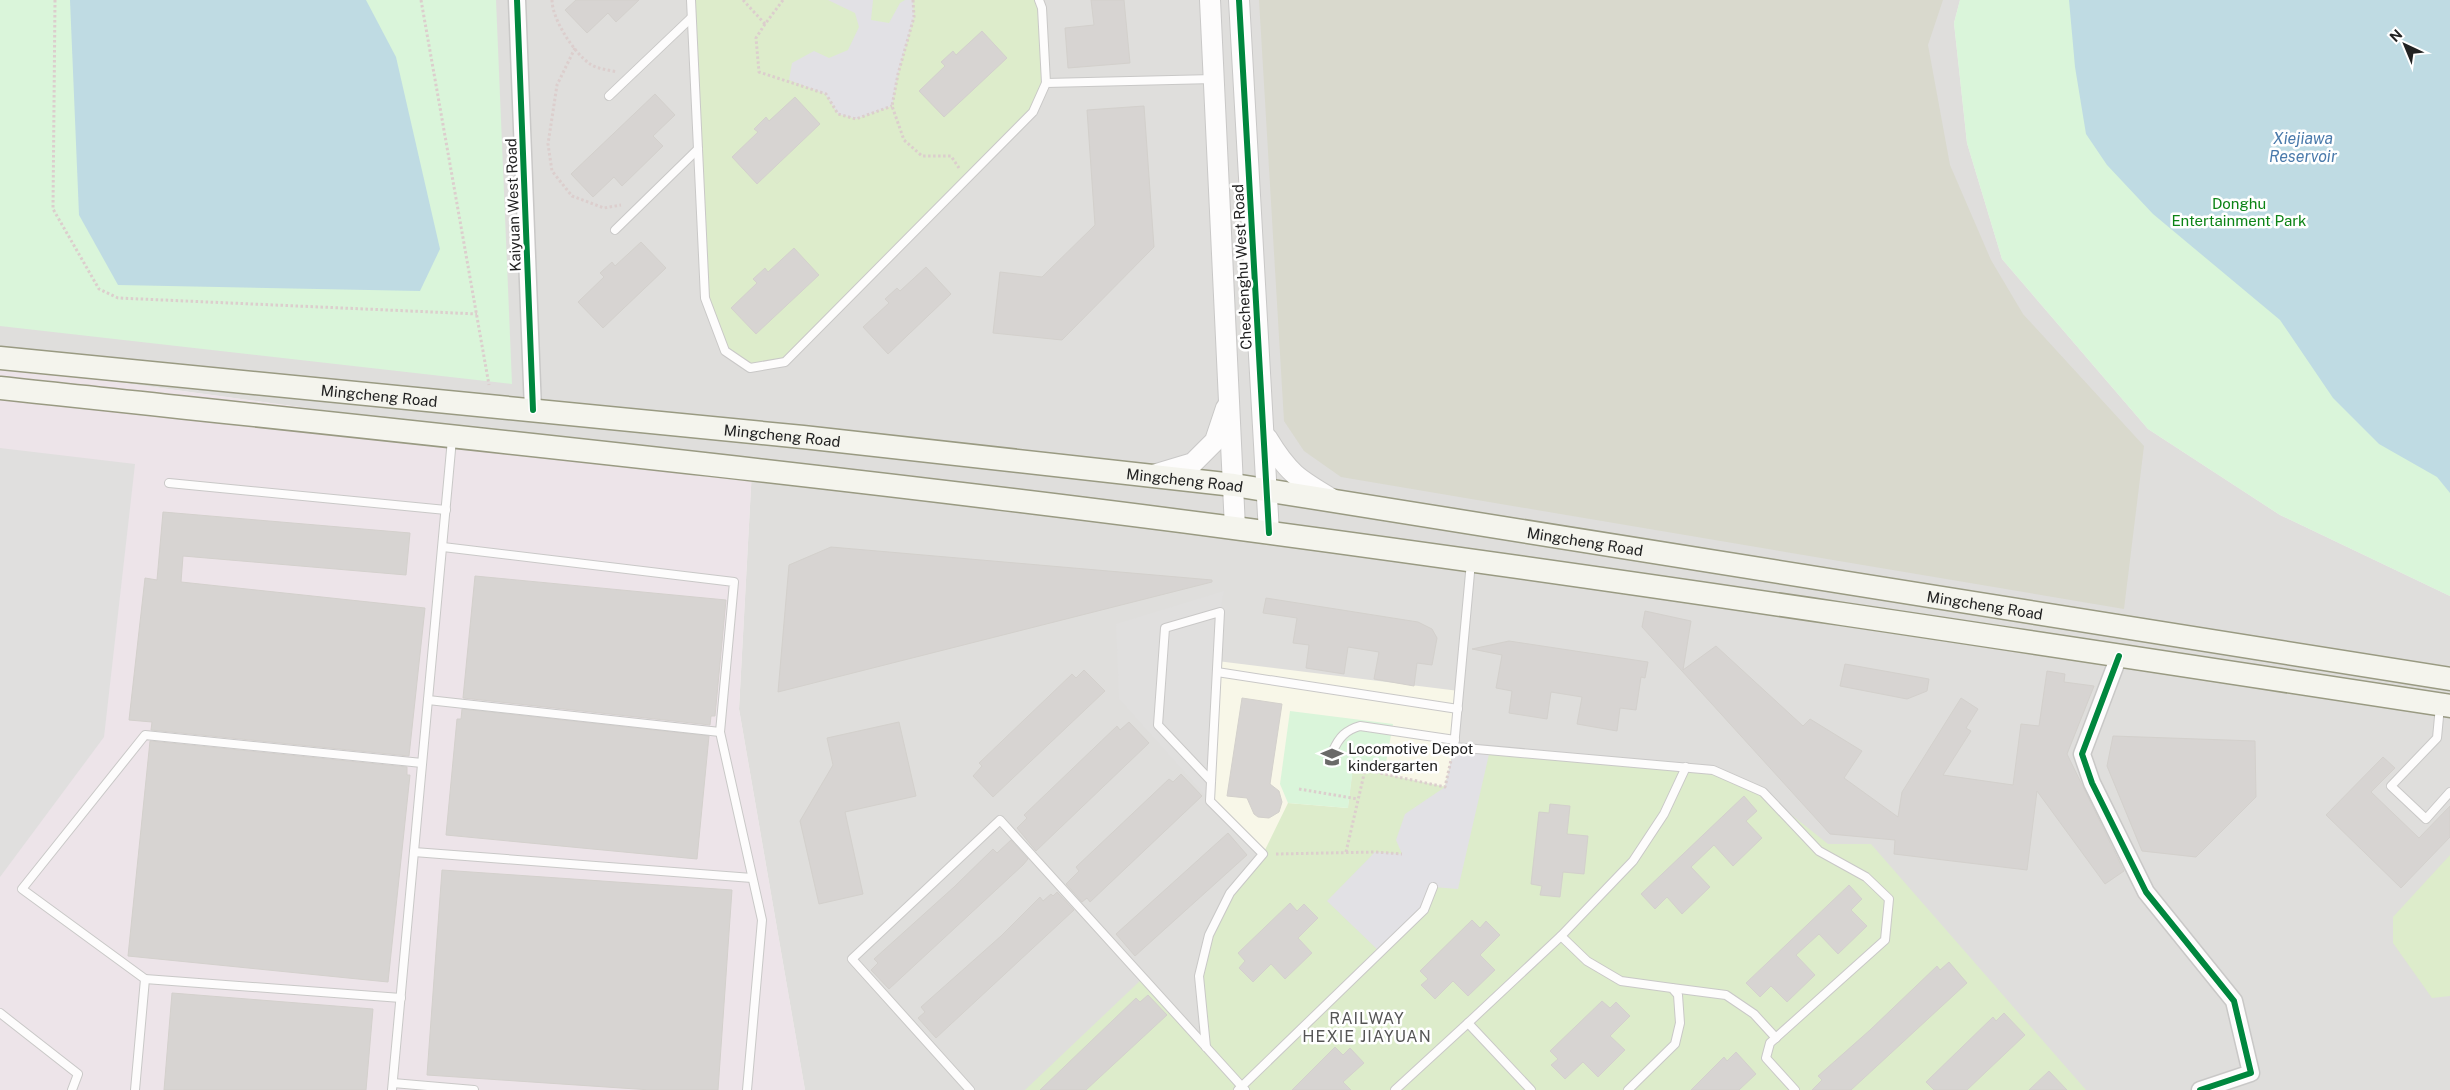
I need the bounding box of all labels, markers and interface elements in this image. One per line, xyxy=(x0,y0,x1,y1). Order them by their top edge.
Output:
north arrow xyxy=(2380,20,2430,70)
text: N xyxy=(2386,26,2405,45)
water label: Xiejiawa Reservoir xyxy=(2269,129,2338,166)
street label: Kaiyuan West Road xyxy=(502,138,524,272)
street label: Chechenghu West Road xyxy=(1229,184,1255,350)
park label: Donghu Entertainment Park xyxy=(2171,195,2307,229)
street label: Mingcheng Road xyxy=(320,381,438,410)
street label: Mingcheng Road xyxy=(723,421,841,450)
street label: Mingcheng Road xyxy=(1126,465,1244,495)
street label: Mingcheng Road xyxy=(1526,523,1644,559)
street label: Mingcheng Road xyxy=(1926,587,2044,622)
place label: Locomotive Depot kindergarten xyxy=(1348,740,1474,774)
school or university icon: Locomotive Depot kindergarten xyxy=(1319,744,1345,770)
district label: RAILWAY HEXIE JIAYUAN xyxy=(1302,1009,1432,1046)

